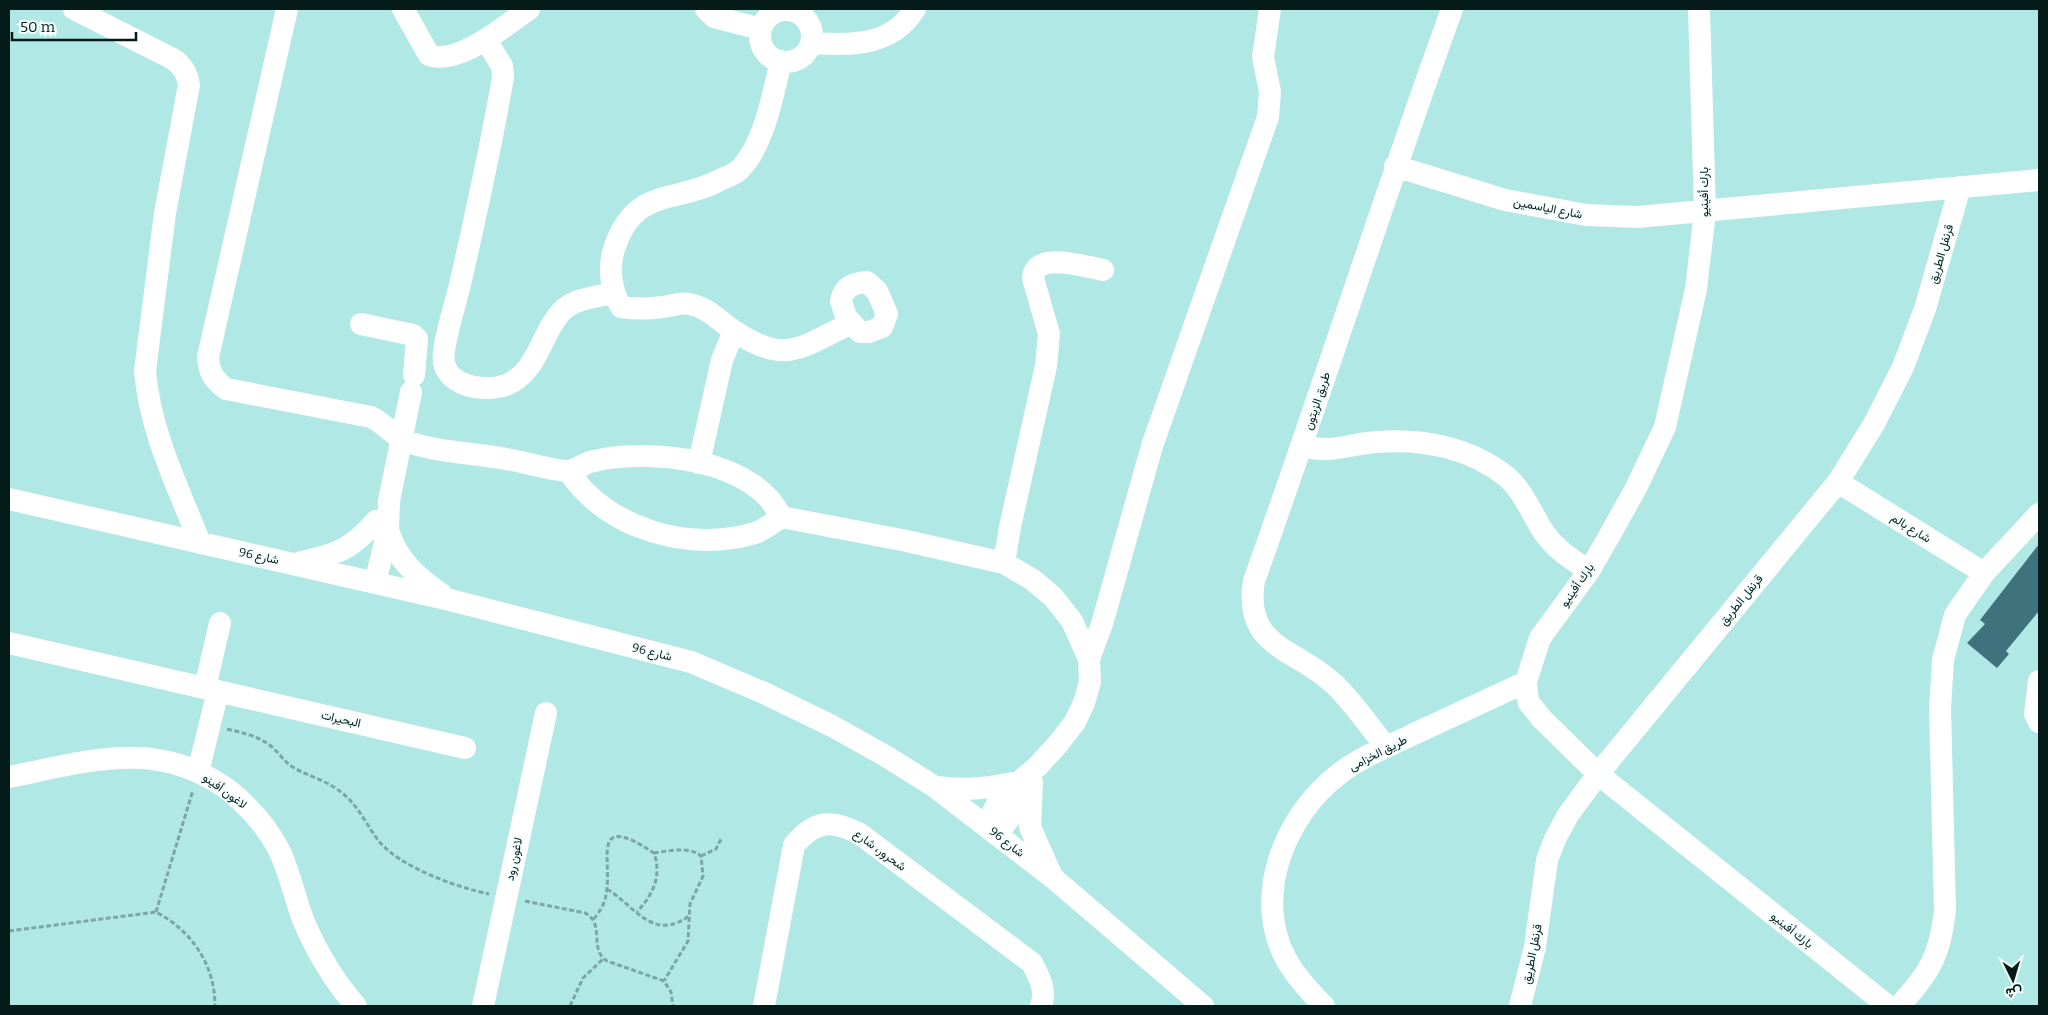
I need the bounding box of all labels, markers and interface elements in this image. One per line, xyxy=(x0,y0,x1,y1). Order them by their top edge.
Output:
scale bar xyxy=(12,10,136,42)
text: 50 m xyxy=(20,18,56,36)
street label: بارك أفينيو xyxy=(1697,167,1712,217)
street label: شارع الياسمين xyxy=(1512,194,1584,224)
street label: قرنفل الطريق xyxy=(1926,223,1957,286)
street label: طريق الزيتون xyxy=(1301,370,1334,432)
street label: شارع بالم xyxy=(1887,510,1933,547)
street label: شارع 96 xyxy=(237,545,280,569)
street label: بارك أفينيو xyxy=(1557,561,1598,610)
street label: قرنفل الطريق xyxy=(1716,572,1766,629)
street label: شارع 96 xyxy=(630,640,673,666)
street label: البحيرات xyxy=(319,708,362,731)
street label: طريق الخزامى xyxy=(1347,732,1410,774)
street label: لاغون أفينو xyxy=(200,770,250,812)
street label: شارع 96 xyxy=(985,824,1027,862)
street label: شحرور، شارع xyxy=(850,826,909,875)
street label: لاغون رود xyxy=(503,836,526,882)
street label: بارك أفينيو xyxy=(1768,909,1816,952)
street label: قرنفل الطريق xyxy=(1519,923,1546,986)
north arrow xyxy=(1988,955,2038,1005)
text: ش xyxy=(2005,983,2023,1002)

